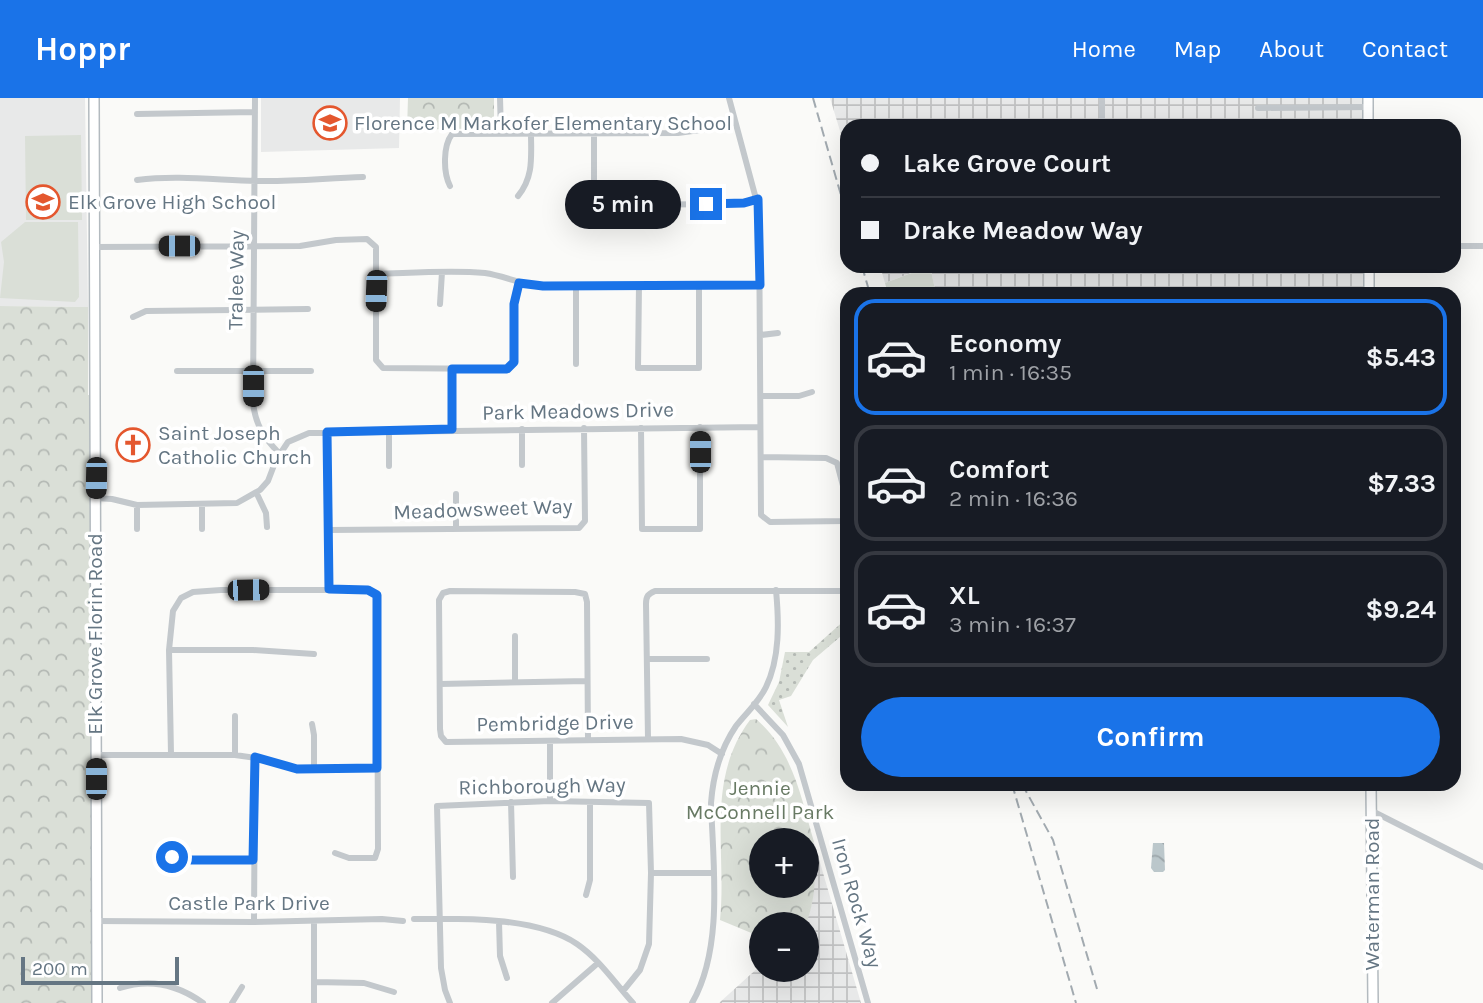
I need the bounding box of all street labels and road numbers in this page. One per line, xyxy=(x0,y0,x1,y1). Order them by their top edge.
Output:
street label: Tralee Way xyxy=(223,230,249,330)
street label: Park Meadows Drive xyxy=(482,397,674,425)
street label: Meadowsweet Way xyxy=(393,494,573,524)
street label: Elk Grove Florin Road xyxy=(83,533,107,735)
street label: Pembridge Drive xyxy=(476,710,634,736)
street label: Richborough Way xyxy=(458,773,626,799)
street label: Waterman Road xyxy=(1360,817,1384,971)
street label: Iron Rock Way xyxy=(827,835,887,971)
street label: Castle Park Drive xyxy=(168,891,330,915)

